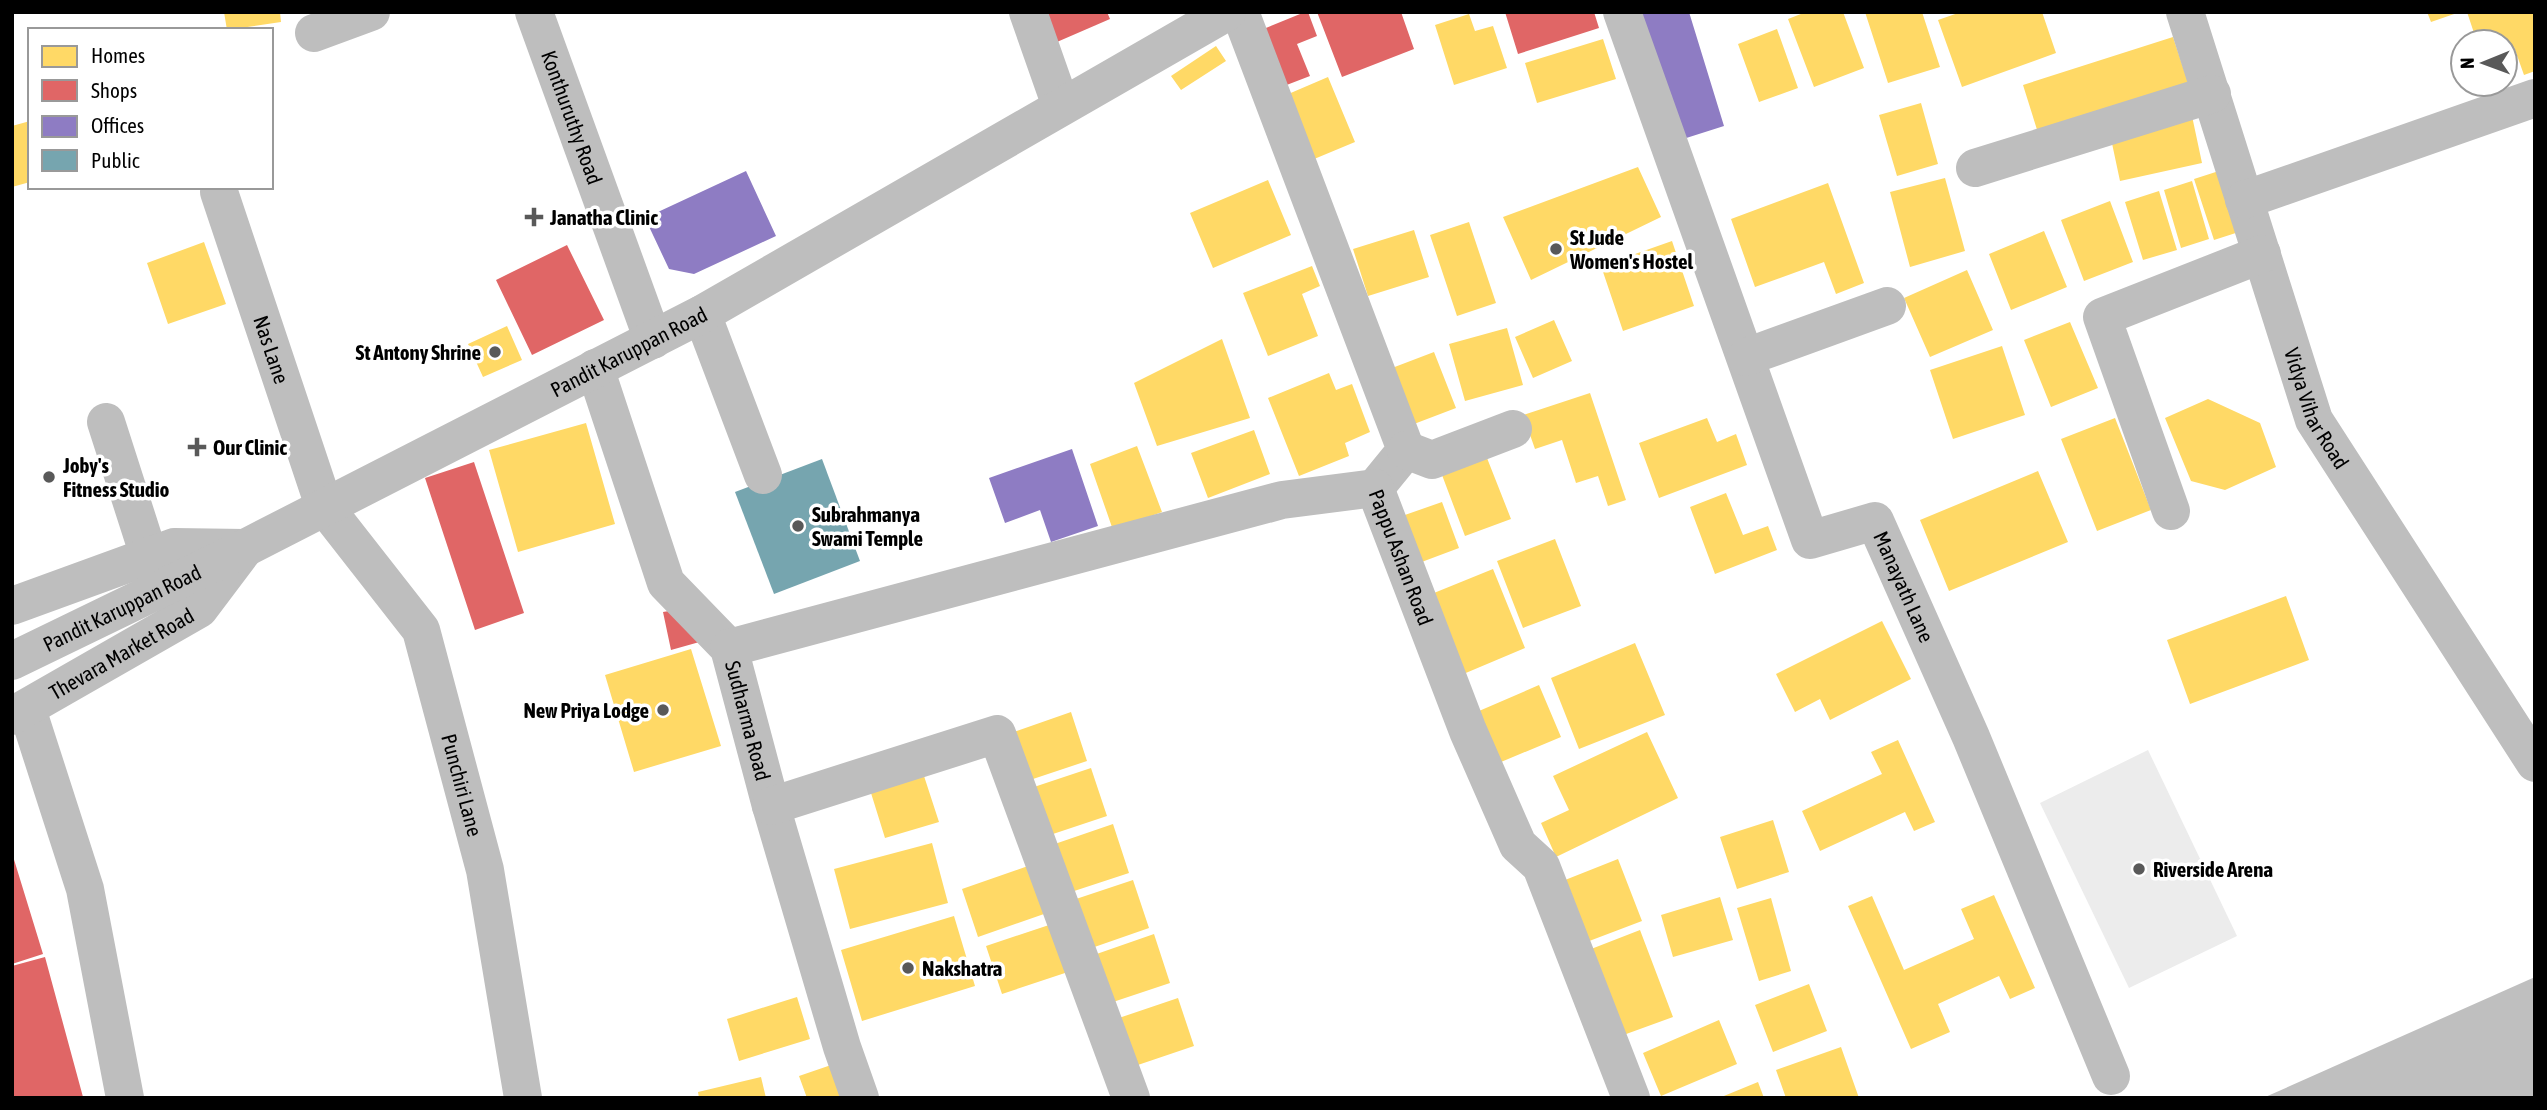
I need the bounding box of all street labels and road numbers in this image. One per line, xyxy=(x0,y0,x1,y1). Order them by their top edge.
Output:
street label: Konthuruthy Road xyxy=(537,47,607,187)
street label: Pandit Karuppan Road xyxy=(546,302,711,402)
street label: Nas Lane xyxy=(249,312,294,386)
street label: Vidya Vihar Road xyxy=(2280,345,2354,473)
street label: Pappu Ashan Road xyxy=(1365,486,1438,628)
street label: Manayath Lane xyxy=(1869,527,1939,646)
street label: Pandit Karuppan Road xyxy=(39,559,205,656)
street label: Thevara Market Road xyxy=(45,603,198,704)
street label: Sudharma Road xyxy=(721,658,776,783)
street label: Punchiri Lane xyxy=(437,731,487,839)

